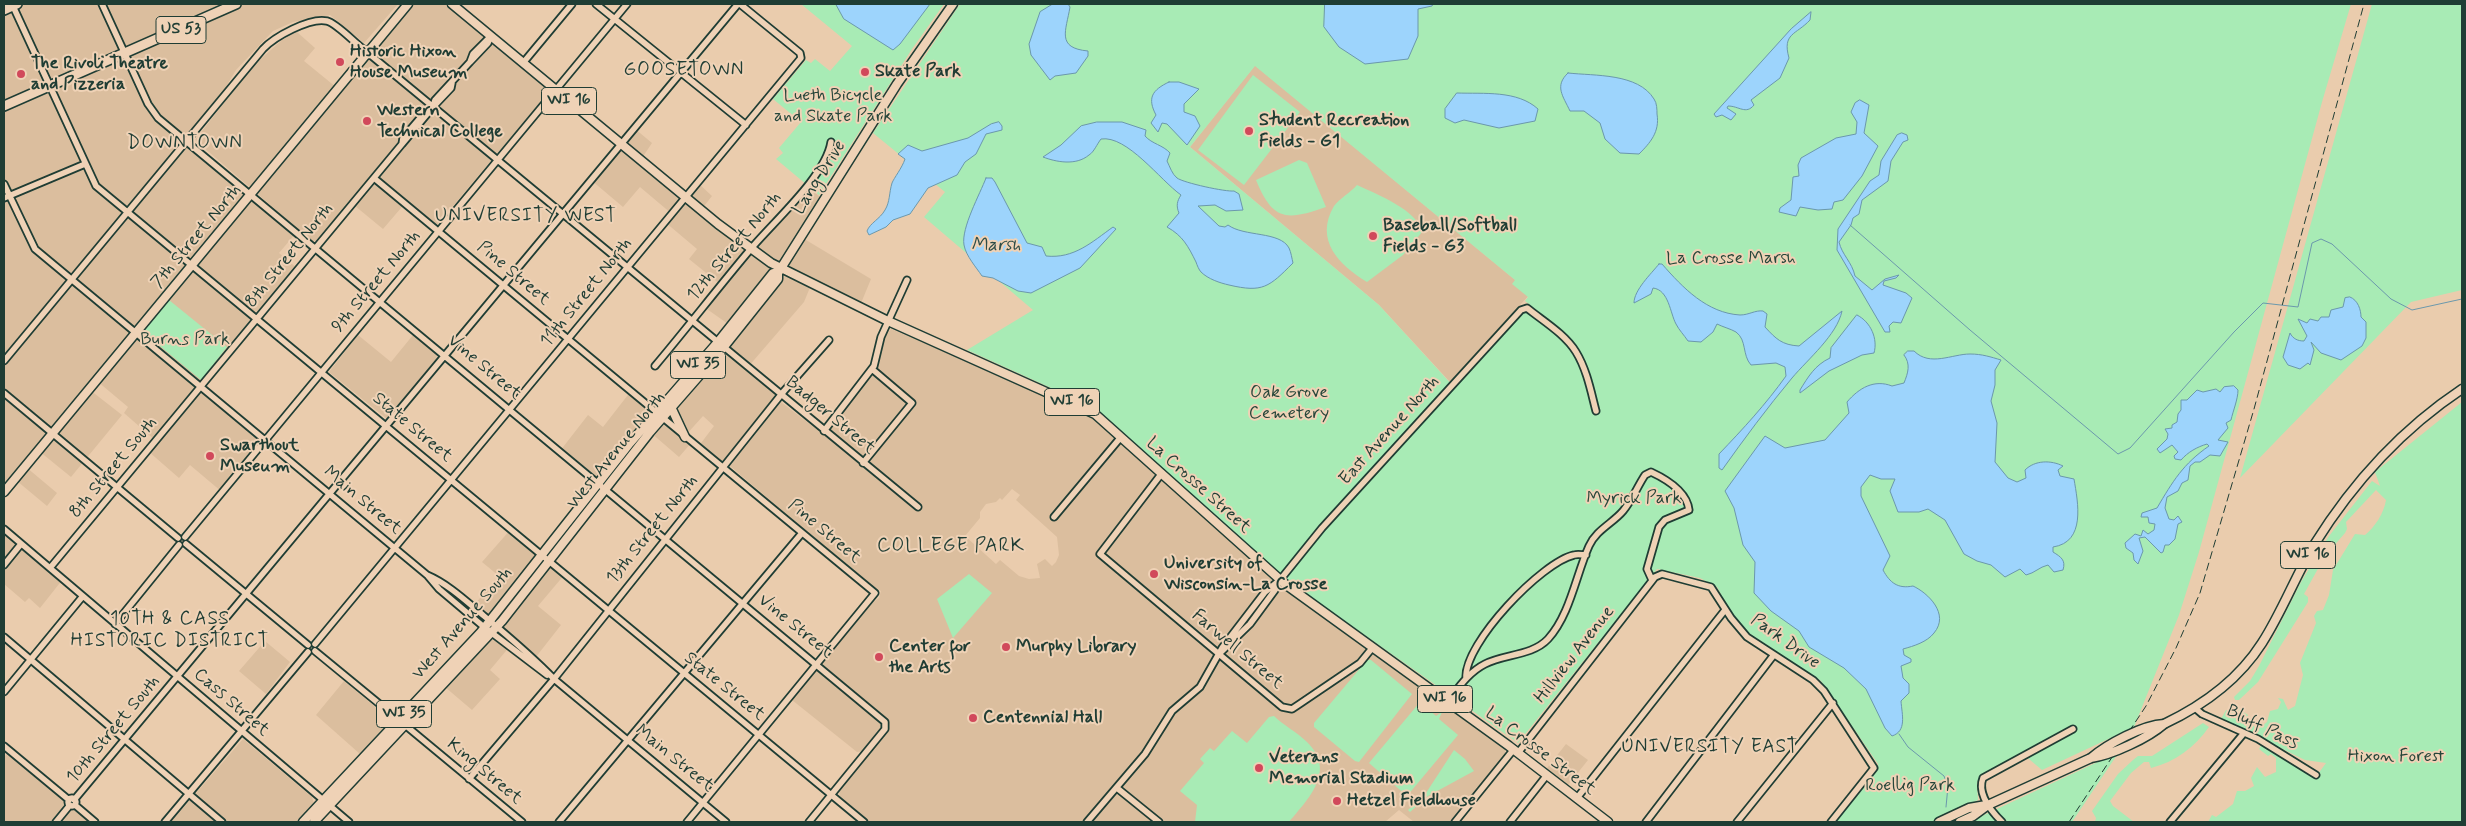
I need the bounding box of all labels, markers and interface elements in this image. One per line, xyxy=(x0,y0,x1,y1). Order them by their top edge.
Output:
road number: US 53 xyxy=(156,16,206,44)
place label: Historic Hixon House Museum xyxy=(350,41,467,84)
place label: The Rivoli Theatre and Pizzeria xyxy=(31,53,168,96)
marker: Historic Hixon House Museum xyxy=(334,56,346,68)
district label: GOOSETOWN xyxy=(622,60,746,82)
place label: Skate Park xyxy=(875,61,961,83)
marker: Skate Park xyxy=(859,66,871,78)
marker: The Rivoli Theatre and Pizzeria xyxy=(15,68,27,80)
park label: Lueth Bicycle and Skate Park xyxy=(774,85,892,128)
road number: WI 16 xyxy=(542,88,596,114)
place label: Western Technical College xyxy=(377,100,503,142)
place label: Student Recreation Fields - G1 xyxy=(1259,110,1409,152)
marker: Western Technical College xyxy=(361,115,373,127)
marker: Student Recreation Fields - G1 xyxy=(1243,125,1255,137)
district label: DOWNTOWN xyxy=(128,133,242,155)
street label: Lang Drive xyxy=(789,137,851,219)
street label: 7th Street North xyxy=(147,181,247,293)
street label: 12th Street North xyxy=(683,188,787,306)
street label: 8th Street North xyxy=(241,199,339,313)
district label: UNIVERSITY WEST xyxy=(431,206,621,228)
place label: Baseball/Softball Fields - G3 xyxy=(1383,215,1517,258)
street label: 9th Street North xyxy=(328,226,426,338)
marker: Baseball/Softball Fields - G3 xyxy=(1367,230,1379,242)
street label: 11th Street North xyxy=(536,234,638,352)
water label: Marsh xyxy=(971,235,1021,257)
street label: Pine Street xyxy=(472,237,554,311)
park label: La Crosse Marsh xyxy=(1666,248,1796,270)
park label: Burns Park xyxy=(140,329,230,351)
street label: Vine Street xyxy=(442,331,526,405)
road number: WI 35 xyxy=(670,352,726,378)
street label: Badger Street xyxy=(781,372,879,460)
street label: East Avenue North xyxy=(1335,372,1445,490)
park label: Oak Grove Cemetery xyxy=(1249,382,1329,424)
street label: State Street xyxy=(368,388,456,468)
street label: West Avenue North xyxy=(563,388,671,514)
road number: WI 16 xyxy=(1044,388,1100,416)
street label: 8th Street South xyxy=(65,413,163,523)
street label: La Crosse Street xyxy=(1141,433,1255,539)
place label: Swarthout Museum xyxy=(220,435,299,478)
marker: Swarthout Museum xyxy=(204,450,216,462)
street label: Main Street xyxy=(318,462,406,540)
street label: 13th Street North xyxy=(602,471,704,589)
park label: Myrick Park xyxy=(1587,488,1681,510)
street label: Pine Street xyxy=(783,495,865,569)
district label: COLLEGE PARK xyxy=(877,536,1025,558)
road number: WI 16 xyxy=(2280,542,2336,568)
place label: University of Wisconsin-La Crosse xyxy=(1164,553,1327,596)
street label: West Avenue South xyxy=(408,563,518,685)
marker: University of Wisconsin-La Crosse xyxy=(1148,568,1160,580)
street label: Vine Street xyxy=(753,590,837,664)
street label: Hillview Avenue xyxy=(1530,602,1620,708)
street label: Farwell Street xyxy=(1187,605,1287,695)
district label: 10TH & CASS HISTORIC DISTRICT xyxy=(70,609,270,653)
street label: Park Drive xyxy=(1746,610,1824,674)
place label: Center for the Arts xyxy=(889,636,971,679)
place label: Murphy Library xyxy=(1016,636,1136,658)
marker: Murphy Library xyxy=(1000,641,1012,653)
street label: State Street xyxy=(679,648,769,726)
marker: Center for the Arts xyxy=(873,651,885,663)
street label: Cass Street xyxy=(189,664,273,742)
street label: 10th Street South xyxy=(63,672,165,788)
road number: WI 16 xyxy=(1418,686,1472,712)
road number: WI 35 xyxy=(376,701,432,728)
street label: Bluff Pass xyxy=(2222,701,2302,755)
street label: La Crosse Street xyxy=(1480,703,1600,801)
place label: Centennial Hall xyxy=(983,707,1102,729)
marker: Centennial Hall xyxy=(967,712,979,724)
street label: Main Street xyxy=(630,720,718,798)
street label: King Street xyxy=(442,734,526,810)
district label: UNIVERSITY EAST xyxy=(1617,737,1803,759)
park label: Hixon Forest xyxy=(2348,746,2444,768)
place label: Veterans Memorial Stadium xyxy=(1269,747,1413,790)
marker: Veterans Memorial Stadium xyxy=(1253,762,1265,774)
park label: Roellig Park xyxy=(1865,775,1955,797)
place label: Hetzel Fieldhouse xyxy=(1347,790,1476,812)
marker: Hetzel Fieldhouse xyxy=(1331,795,1343,807)

